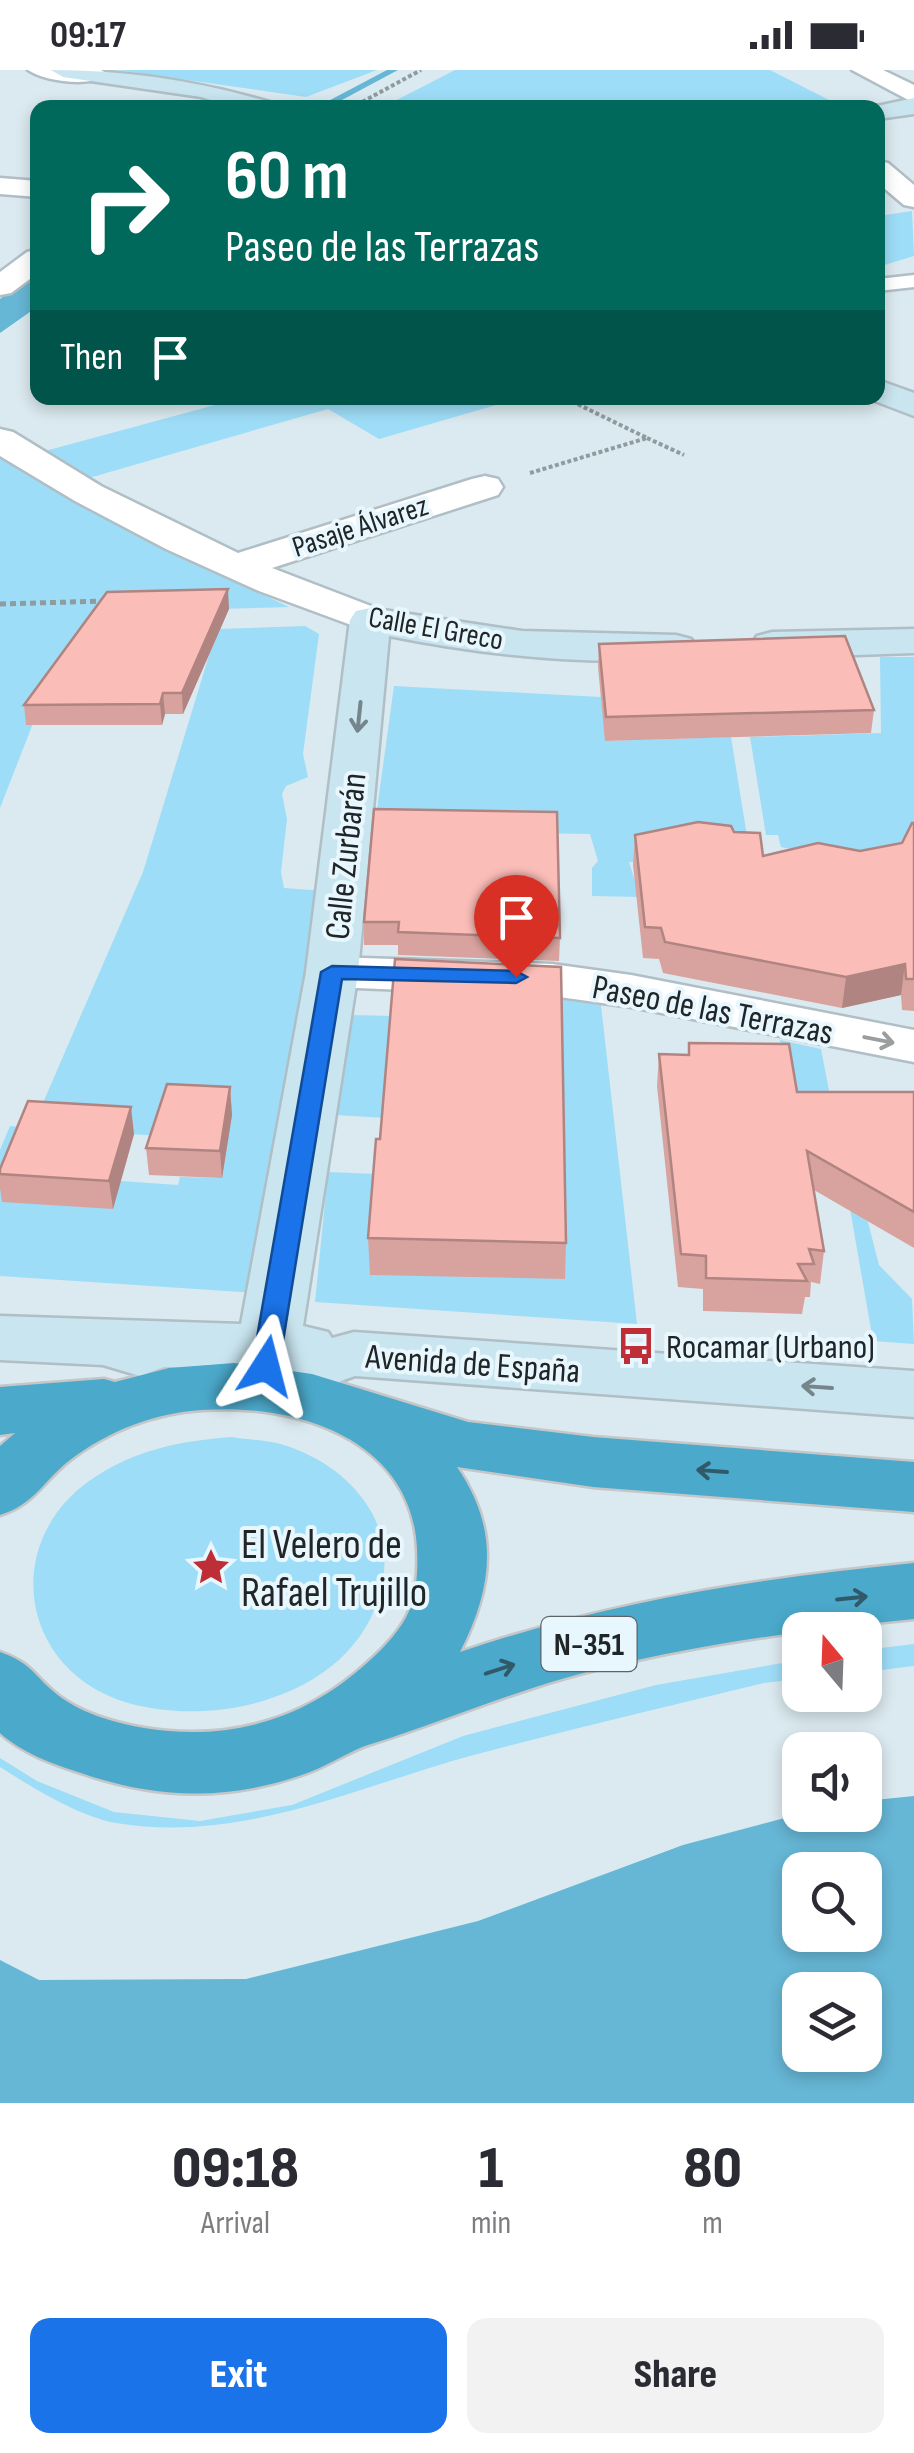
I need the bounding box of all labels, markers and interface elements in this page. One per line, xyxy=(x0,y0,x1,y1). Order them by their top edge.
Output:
text: 09:17 xyxy=(50,13,126,58)
text: 60 m xyxy=(225,135,349,219)
icon: right xyxy=(60,140,190,270)
text: Paseo de las Terrazas xyxy=(225,220,539,275)
icon: arrive xyxy=(143,330,198,385)
text: Then xyxy=(60,335,123,380)
street label: Pasaje Álvarez xyxy=(288,488,433,566)
street label: Calle El Greco xyxy=(366,599,506,659)
one-way arrow xyxy=(350,701,369,733)
street label: Calle Zurbarán xyxy=(316,771,377,942)
pin xyxy=(474,875,559,978)
icon: arrive xyxy=(489,890,544,945)
street label: Paseo de las Terrazas xyxy=(589,966,837,1055)
one-way arrow xyxy=(862,1031,894,1050)
position arrow xyxy=(214,1314,318,1418)
bus stop icon: Rocamar (Urbano) xyxy=(615,1325,657,1367)
place label: Rocamar (Urbano) xyxy=(666,1326,875,1369)
street label: Avenida de España xyxy=(363,1335,581,1393)
one-way arrow xyxy=(801,1377,833,1396)
one-way arrow xyxy=(697,1461,729,1480)
place label: El Velero de Rafael Trujillo xyxy=(241,1520,427,1619)
place icon: El Velero de Rafael Trujillo xyxy=(190,1546,232,1588)
one-way arrow xyxy=(835,1588,867,1607)
north arrow xyxy=(782,1612,882,1712)
map controls xyxy=(782,1612,882,2072)
road number: N-351 xyxy=(542,1617,636,1671)
one-way arrow xyxy=(483,1659,515,1677)
button: sound xyxy=(782,1732,882,1832)
button: search xyxy=(782,1852,882,1952)
button: layers xyxy=(782,1972,882,2072)
text: 09:18 xyxy=(172,2133,299,2205)
text: 1 xyxy=(479,2133,503,2205)
text: 80 xyxy=(683,2133,742,2205)
text: Arrival xyxy=(201,2204,270,2243)
text: min xyxy=(471,2204,511,2243)
text: m xyxy=(702,2204,723,2243)
button: Exit xyxy=(30,2318,447,2433)
button: Share xyxy=(467,2318,884,2433)

